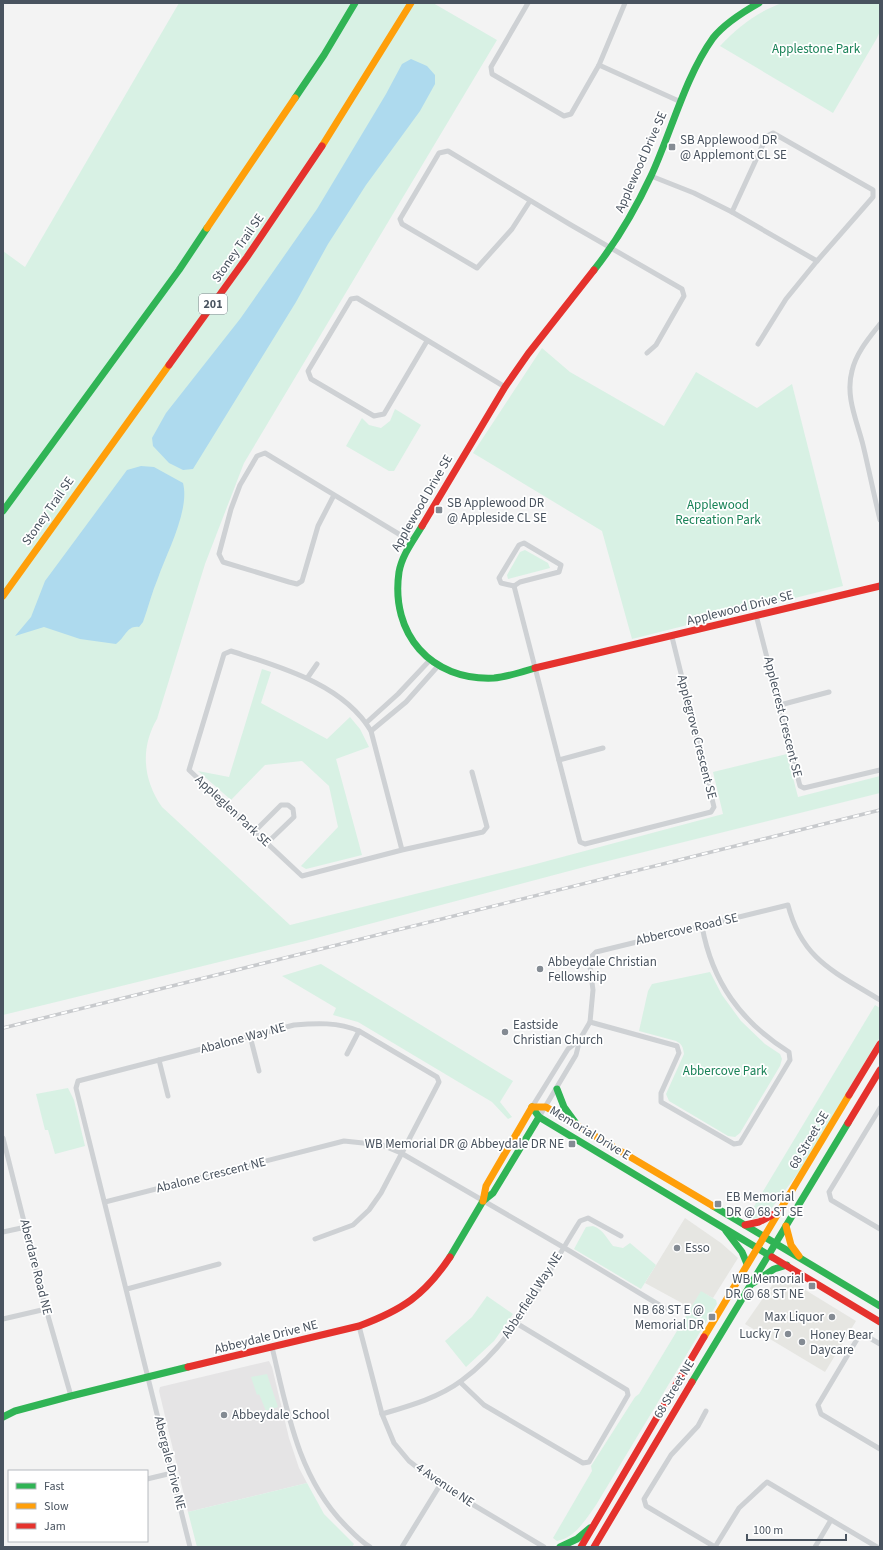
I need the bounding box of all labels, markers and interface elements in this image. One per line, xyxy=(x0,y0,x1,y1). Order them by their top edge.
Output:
park label: Applestone Park xyxy=(772,40,861,58)
street label: Applewood Drive SE xyxy=(611,108,671,215)
place label: SB Applewood DR @ Applemont CL SE xyxy=(680,131,787,164)
marker: SB Applewood DR @ Applemont CL SE xyxy=(667,142,677,152)
street label: Stoney Trail SE xyxy=(208,210,268,286)
road number: 201 xyxy=(199,294,227,314)
street label: Applewood Drive SE xyxy=(387,451,457,555)
street label: Stoney Trail SE xyxy=(18,473,78,549)
place label: SB Applewood DR @ Appleside CL SE xyxy=(447,494,547,527)
park label: Applewood Recreation Park xyxy=(675,496,761,529)
marker: SB Applewood DR @ Appleside CL SE xyxy=(434,505,444,515)
street label: Applewood Drive SE xyxy=(685,586,795,630)
street label: Applecrest Crescent SE xyxy=(759,655,807,779)
street label: Applegrove Crescent SE xyxy=(673,673,721,801)
street label: Appleglen Park SE xyxy=(191,771,275,851)
street label: Abbercove Road SE xyxy=(634,908,740,950)
place label: Abbeydale Christian Fellowship xyxy=(548,953,657,986)
marker: Abbeydale Christian Fellowship xyxy=(535,964,545,974)
place label: Eastside Christian Church xyxy=(513,1016,603,1049)
street label: Abalone Way NE xyxy=(198,1018,288,1058)
marker: Eastside Christian Church xyxy=(500,1027,510,1037)
park label: Abbercove Park xyxy=(683,1062,768,1080)
street label: Memorial Drive E xyxy=(546,1102,634,1164)
street label: 68 Street SE xyxy=(785,1108,833,1172)
place label: WB Memorial DR @ Abbeydale DR NE xyxy=(365,1135,564,1153)
marker: WB Memorial DR @ Abbeydale DR NE xyxy=(567,1139,577,1149)
street label: Abalone Crescent NE xyxy=(154,1153,268,1197)
place label: EB Memorial DR @ 68 ST SE xyxy=(726,1188,803,1221)
marker: EB Memorial DR @ 68 ST SE xyxy=(713,1199,723,1209)
street label: Aberdare Road NE xyxy=(15,1217,57,1317)
place label: Esso xyxy=(685,1239,710,1257)
marker: Esso xyxy=(672,1243,682,1253)
street label: Abberfield Way NE xyxy=(497,1248,567,1342)
place label: WB Memorial DR @ 68 ST NE xyxy=(725,1270,804,1303)
marker: WB Memorial DR @ 68 ST NE xyxy=(807,1281,817,1291)
place label: NB 68 ST E @ Memorial DR xyxy=(633,1301,705,1334)
place label: Max Liquor xyxy=(764,1308,824,1326)
marker: NB 68 ST E @ Memorial DR xyxy=(707,1312,717,1322)
marker: Max Liquor xyxy=(827,1312,837,1322)
street label: Abbeydale Drive NE xyxy=(212,1315,320,1359)
place label: Lucky 7 xyxy=(739,1325,780,1343)
place label: Honey Bear Daycare xyxy=(810,1326,873,1359)
marker: Lucky 7 xyxy=(783,1329,793,1339)
marker: Honey Bear Daycare xyxy=(797,1337,807,1347)
street label: 68 Street NE xyxy=(649,1356,699,1422)
place label: Abbeydale School xyxy=(232,1406,329,1424)
marker: Abbeydale School xyxy=(219,1410,229,1420)
street label: Abergale Drive NE xyxy=(150,1414,190,1512)
street label: 4 Avenue NE xyxy=(412,1459,478,1511)
legend xyxy=(8,1470,148,1542)
text: Fast xyxy=(44,1478,64,1495)
text: Slow xyxy=(44,1498,69,1515)
scale bar xyxy=(747,1516,846,1542)
text: Jam xyxy=(44,1518,66,1535)
text: 100 m xyxy=(753,1522,783,1539)

